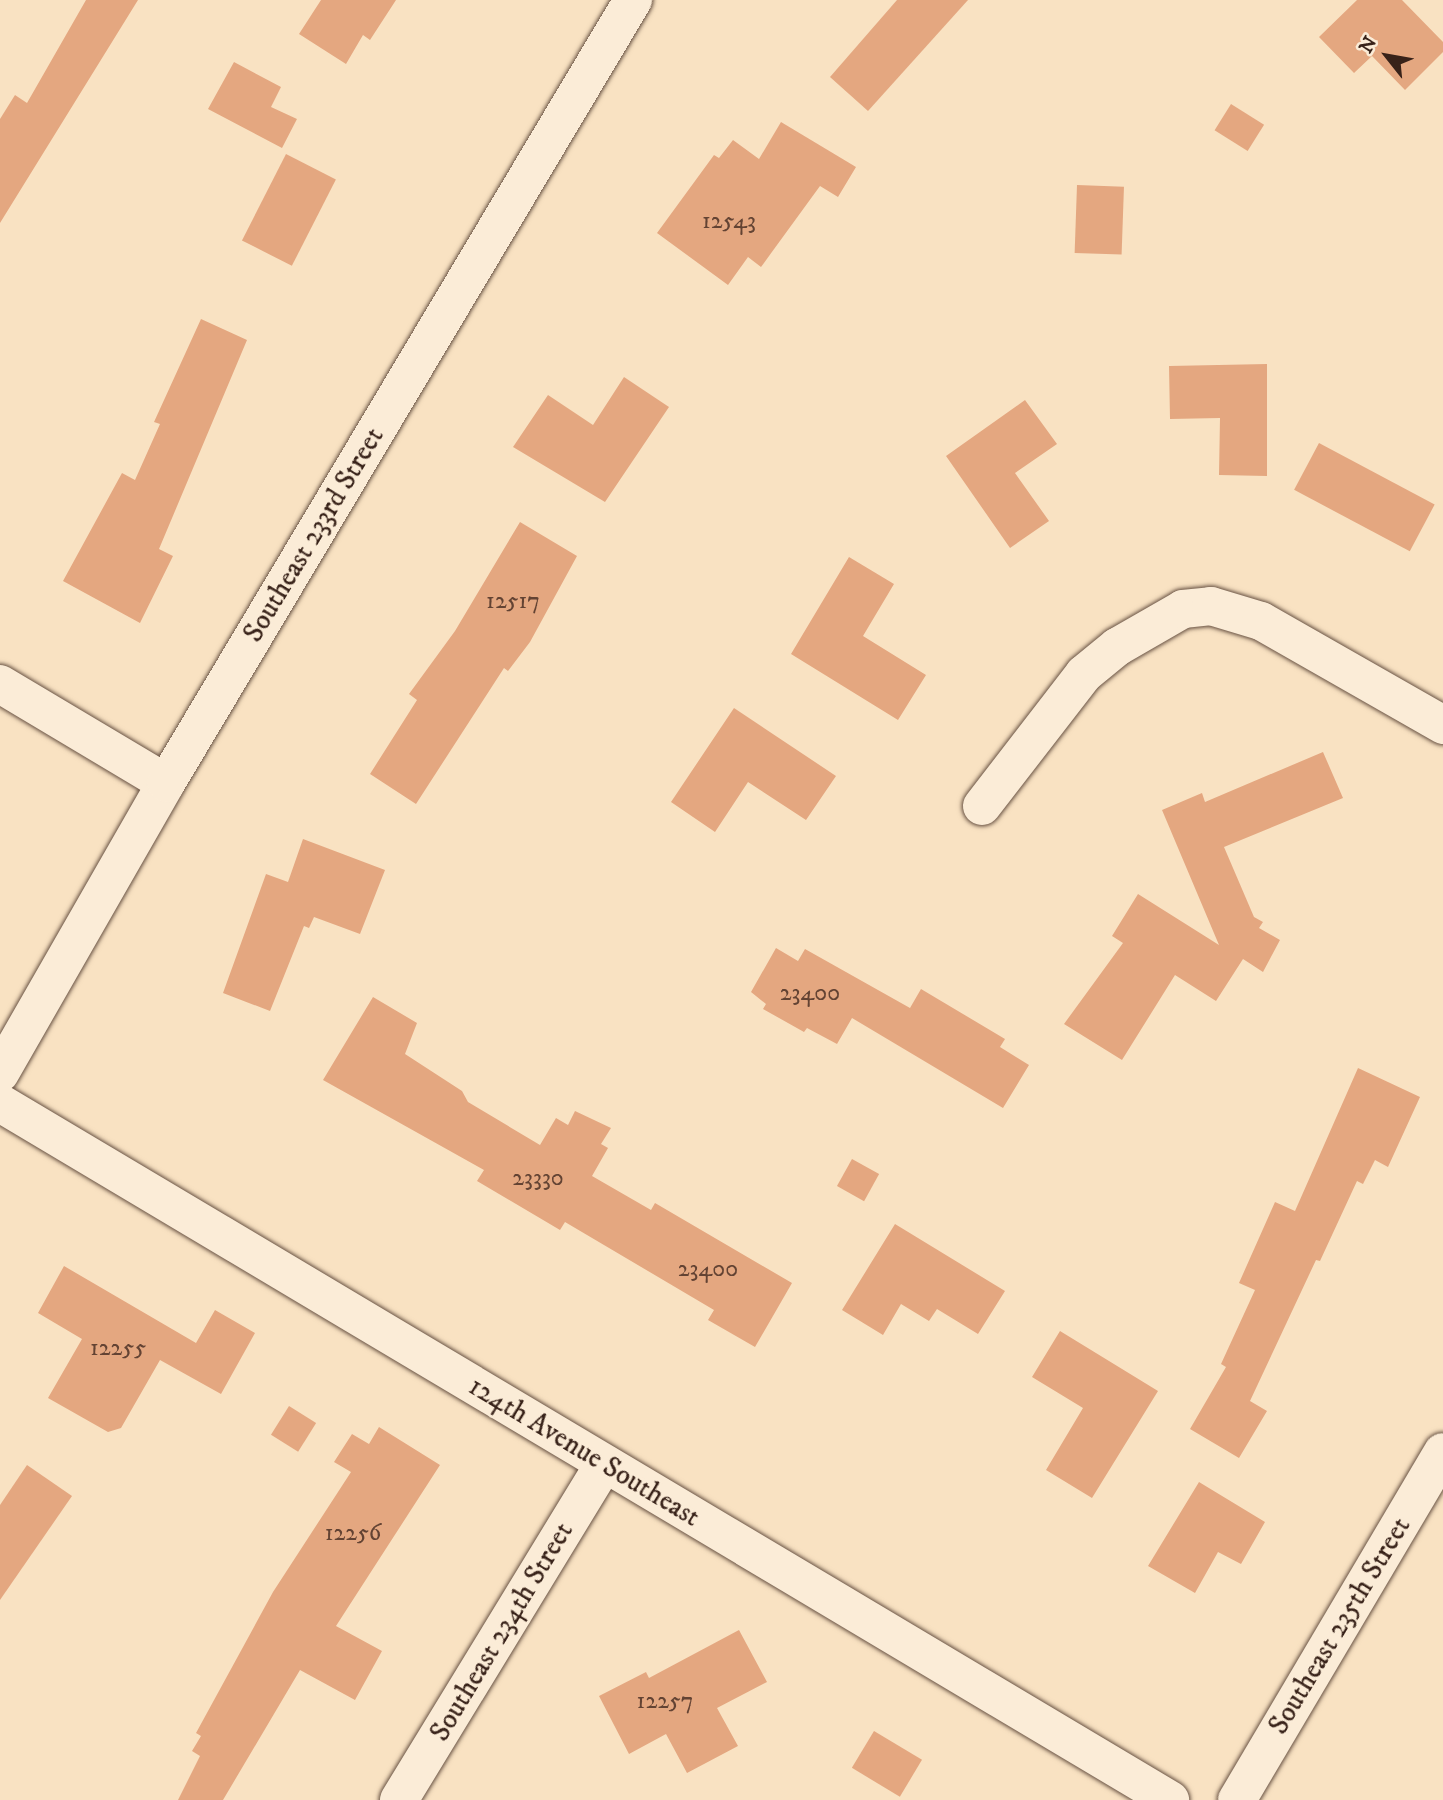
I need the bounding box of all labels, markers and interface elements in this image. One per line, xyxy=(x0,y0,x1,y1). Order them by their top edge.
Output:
north arrow xyxy=(1352,21,1422,91)
text: N xyxy=(1355,32,1382,58)
house number: 12543 xyxy=(702,208,756,236)
street label: Southeast 233rd Street xyxy=(237,422,391,648)
house number: 12517 xyxy=(486,588,540,616)
house number: 23400 xyxy=(780,980,840,1008)
house number: 23330 xyxy=(512,1165,564,1193)
house number: 23400 xyxy=(678,1256,738,1284)
house number: 12255 xyxy=(90,1335,146,1363)
street label: 124th Avenue Southeast xyxy=(462,1370,706,1534)
street label: Southeast 235th Street xyxy=(1262,1511,1418,1741)
street label: Southeast 234th Street xyxy=(423,1516,581,1748)
house number: 12256 xyxy=(325,1520,381,1548)
house number: 12257 xyxy=(637,1688,693,1716)

